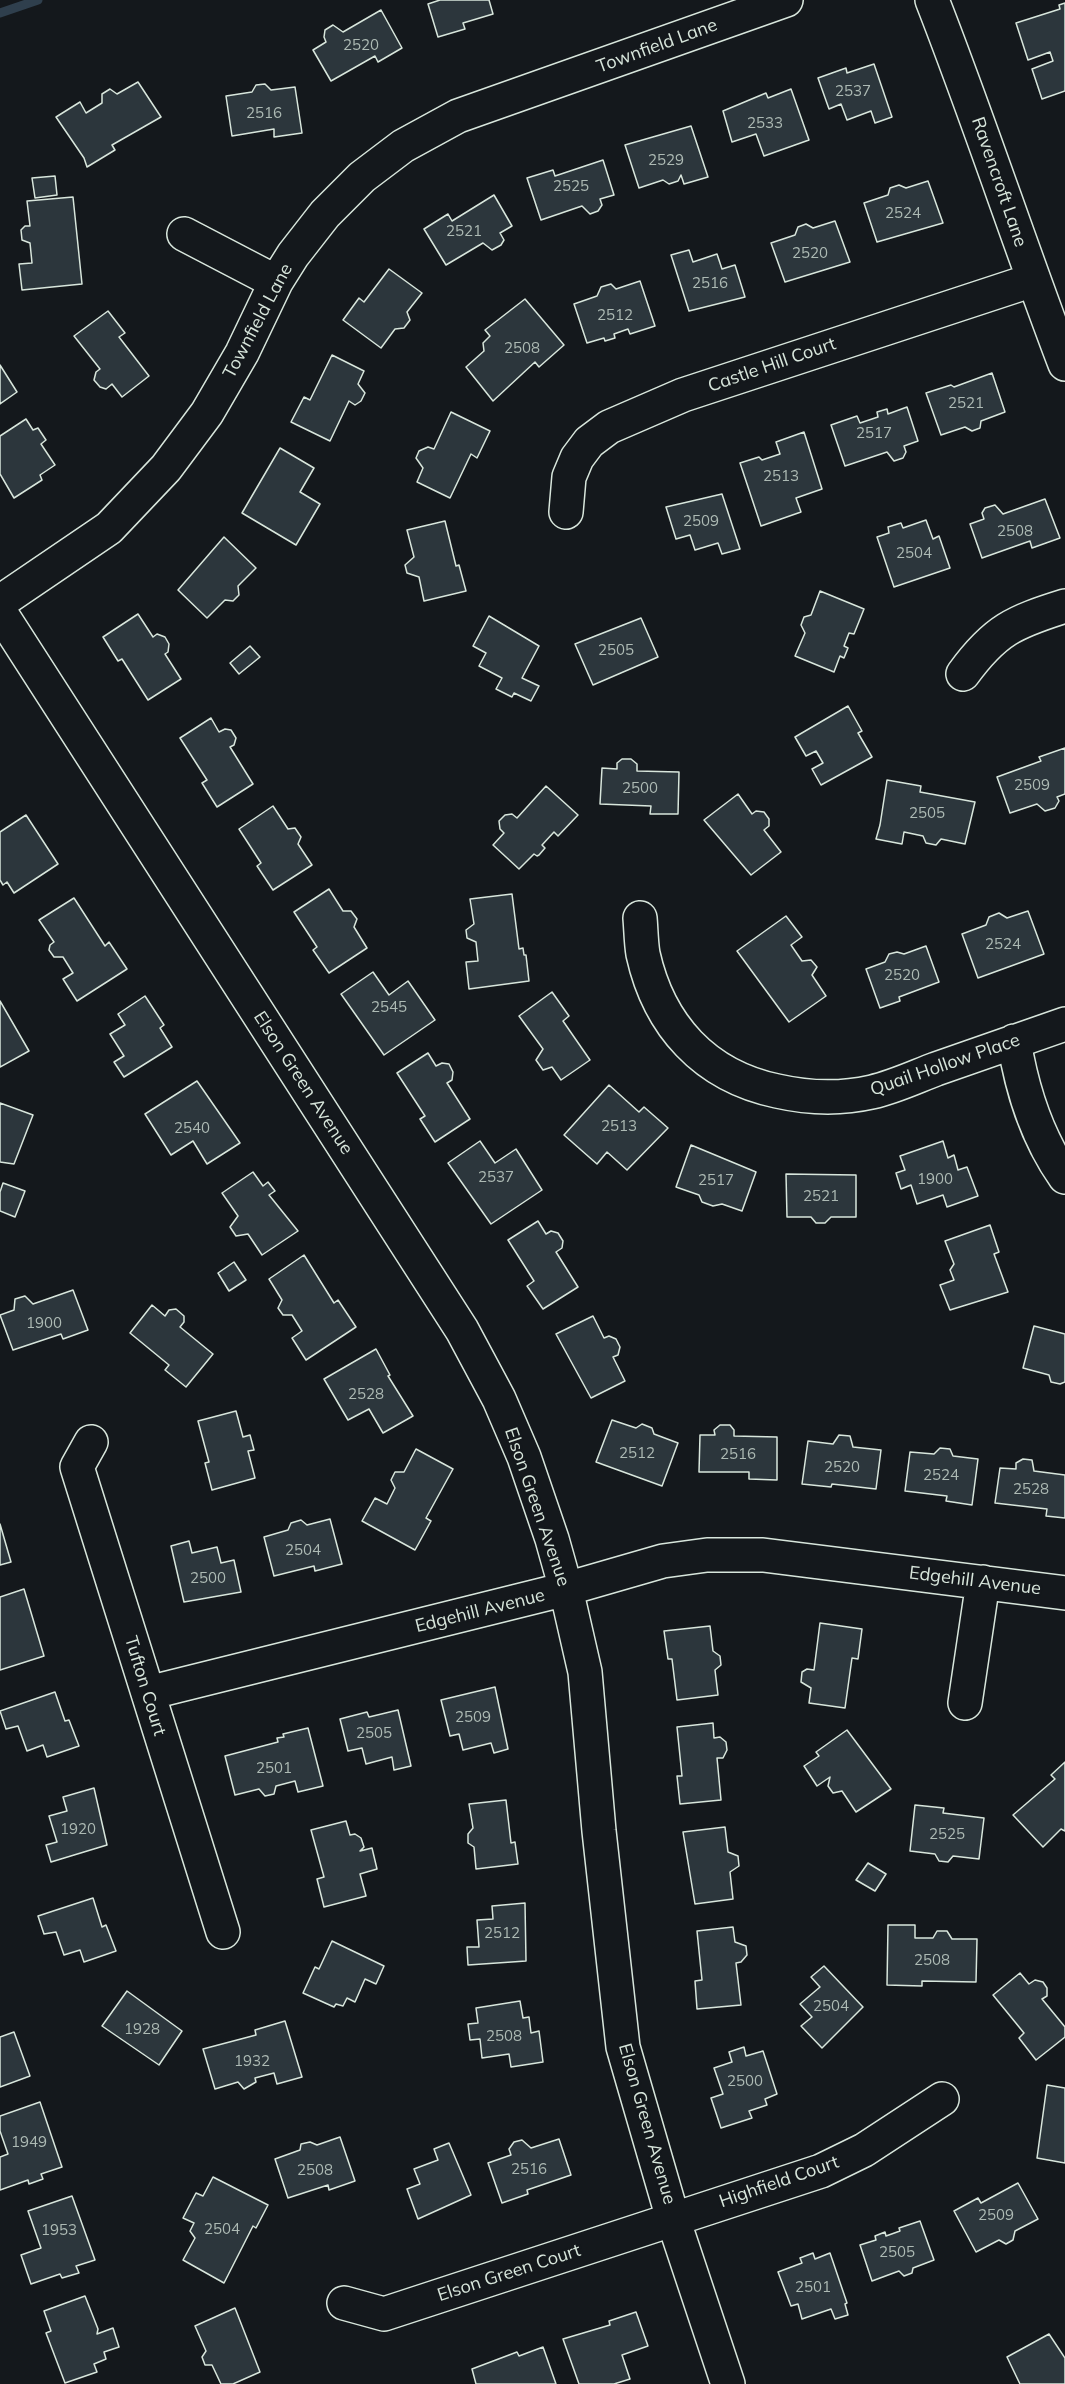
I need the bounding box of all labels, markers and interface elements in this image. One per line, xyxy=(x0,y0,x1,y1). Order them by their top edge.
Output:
street label: Townfield Lane xyxy=(594,14,720,78)
house number: 2520 xyxy=(343,36,379,54)
house number: 2537 xyxy=(835,82,871,100)
house number: 2516 xyxy=(246,104,282,122)
house number: 2533 xyxy=(747,114,783,132)
street label: Ravencroft Lane xyxy=(967,114,1031,250)
house number: 2529 xyxy=(648,151,684,169)
house number: 2525 xyxy=(553,177,589,195)
house number: 2524 xyxy=(885,204,921,222)
house number: 2521 xyxy=(446,222,482,240)
house number: 2520 xyxy=(792,244,828,262)
street label: Townfield Lane xyxy=(219,260,297,382)
house number: 2516 xyxy=(692,274,728,292)
house number: 2512 xyxy=(597,306,633,324)
street label: Castle Hill Court xyxy=(705,333,839,397)
house number: 2508 xyxy=(504,339,540,357)
house number: 2521 xyxy=(948,394,984,412)
house number: 2517 xyxy=(856,424,892,442)
house number: 2513 xyxy=(763,467,799,485)
house number: 2509 xyxy=(683,512,719,530)
house number: 2508 xyxy=(997,522,1033,540)
house number: 2504 xyxy=(896,544,932,562)
house number: 2505 xyxy=(598,641,634,659)
house number: 2509 xyxy=(1014,776,1050,794)
house number: 2500 xyxy=(622,779,658,797)
house number: 2505 xyxy=(909,804,945,822)
house number: 2524 xyxy=(985,935,1021,953)
house number: 2520 xyxy=(884,966,920,984)
house number: 2545 xyxy=(371,998,407,1016)
street label: Elson Green Avenue xyxy=(249,1007,357,1159)
street label: Quail Hollow Place xyxy=(867,1029,1023,1101)
house number: 2513 xyxy=(601,1117,637,1135)
house number: 2540 xyxy=(174,1119,210,1137)
house number: 2537 xyxy=(478,1168,514,1186)
house number: 1900 xyxy=(917,1170,953,1188)
house number: 2517 xyxy=(698,1171,734,1189)
house number: 2521 xyxy=(803,1187,839,1205)
house number: 1900 xyxy=(26,1314,62,1332)
house number: 2528 xyxy=(348,1385,384,1403)
street label: Elson Green Avenue xyxy=(500,1425,574,1589)
house number: 2512 xyxy=(619,1444,655,1462)
house number: 2516 xyxy=(720,1445,756,1463)
house number: 2520 xyxy=(824,1458,860,1476)
house number: 2524 xyxy=(923,1466,959,1484)
house number: 2528 xyxy=(1013,1480,1049,1498)
house number: 2504 xyxy=(285,1541,321,1559)
street label: Edgehill Avenue xyxy=(908,1562,1042,1600)
house number: 2500 xyxy=(190,1569,226,1587)
street label: Edgehill Avenue xyxy=(413,1584,547,1638)
street label: Tufton Court xyxy=(120,1634,170,1738)
house number: 2509 xyxy=(455,1708,491,1726)
house number: 2505 xyxy=(356,1724,392,1742)
house number: 2501 xyxy=(256,1759,292,1777)
house number: 1920 xyxy=(60,1820,96,1838)
house number: 2525 xyxy=(929,1825,965,1843)
house number: 2512 xyxy=(484,1924,520,1942)
house number: 2508 xyxy=(914,1951,950,1969)
house number: 2504 xyxy=(813,1997,849,2015)
house number: 1928 xyxy=(124,2020,160,2038)
house number: 2508 xyxy=(486,2027,522,2045)
street label: Elson Green Avenue xyxy=(614,2041,680,2207)
house number: 1932 xyxy=(234,2052,270,2070)
house number: 2500 xyxy=(727,2072,763,2090)
house number: 1949 xyxy=(11,2133,47,2151)
street label: Highfield Court xyxy=(716,2151,842,2213)
house number: 2516 xyxy=(511,2160,547,2178)
house number: 2508 xyxy=(297,2161,333,2179)
house number: 2509 xyxy=(978,2206,1014,2224)
house number: 2504 xyxy=(204,2220,240,2238)
house number: 1953 xyxy=(41,2221,77,2239)
street label: Elson Green Court xyxy=(435,2240,583,2306)
house number: 2505 xyxy=(879,2243,915,2261)
house number: 2501 xyxy=(795,2278,831,2296)

